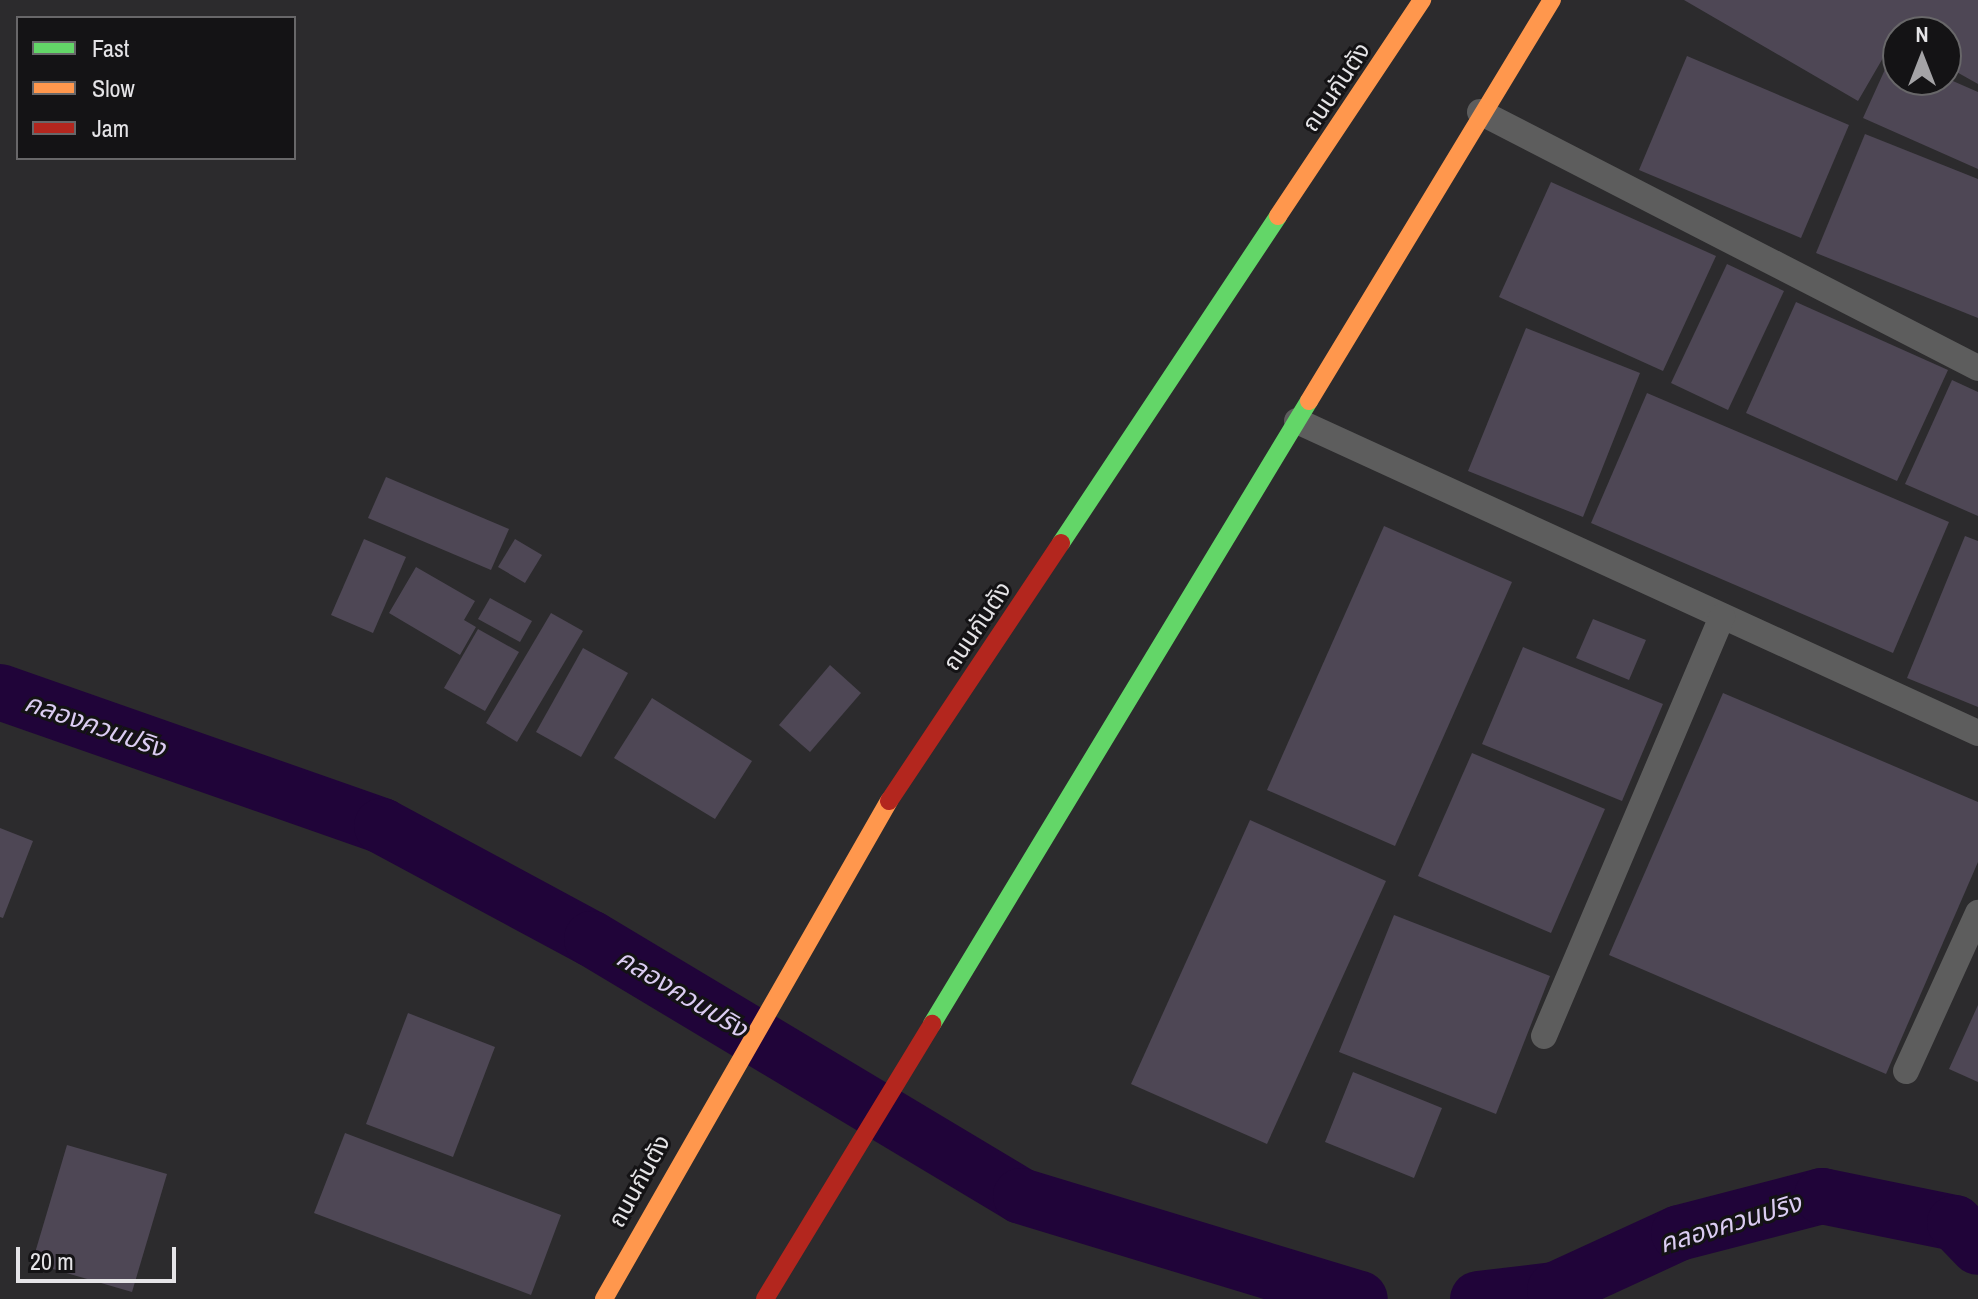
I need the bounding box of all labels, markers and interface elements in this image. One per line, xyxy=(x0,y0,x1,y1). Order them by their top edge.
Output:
legend xyxy=(16,16,296,160)
north arrow xyxy=(1882,16,1962,96)
text: N xyxy=(1915,19,1929,49)
text: Fast xyxy=(92,32,129,64)
street label: ถนนกันตัง xyxy=(1296,37,1376,137)
text: Slow xyxy=(92,72,135,104)
text: Jam xyxy=(92,112,129,144)
street label: ถนนกันตัง xyxy=(937,576,1017,676)
water label: คลองควนปริง xyxy=(21,686,169,764)
water label: คลองควนปริง xyxy=(611,942,753,1044)
street label: ถนนกันตัง xyxy=(602,1130,676,1232)
water label: คลองควนปริง xyxy=(1655,1187,1805,1259)
scale bar xyxy=(20,1231,180,1281)
text: 20 m xyxy=(30,1245,74,1277)

